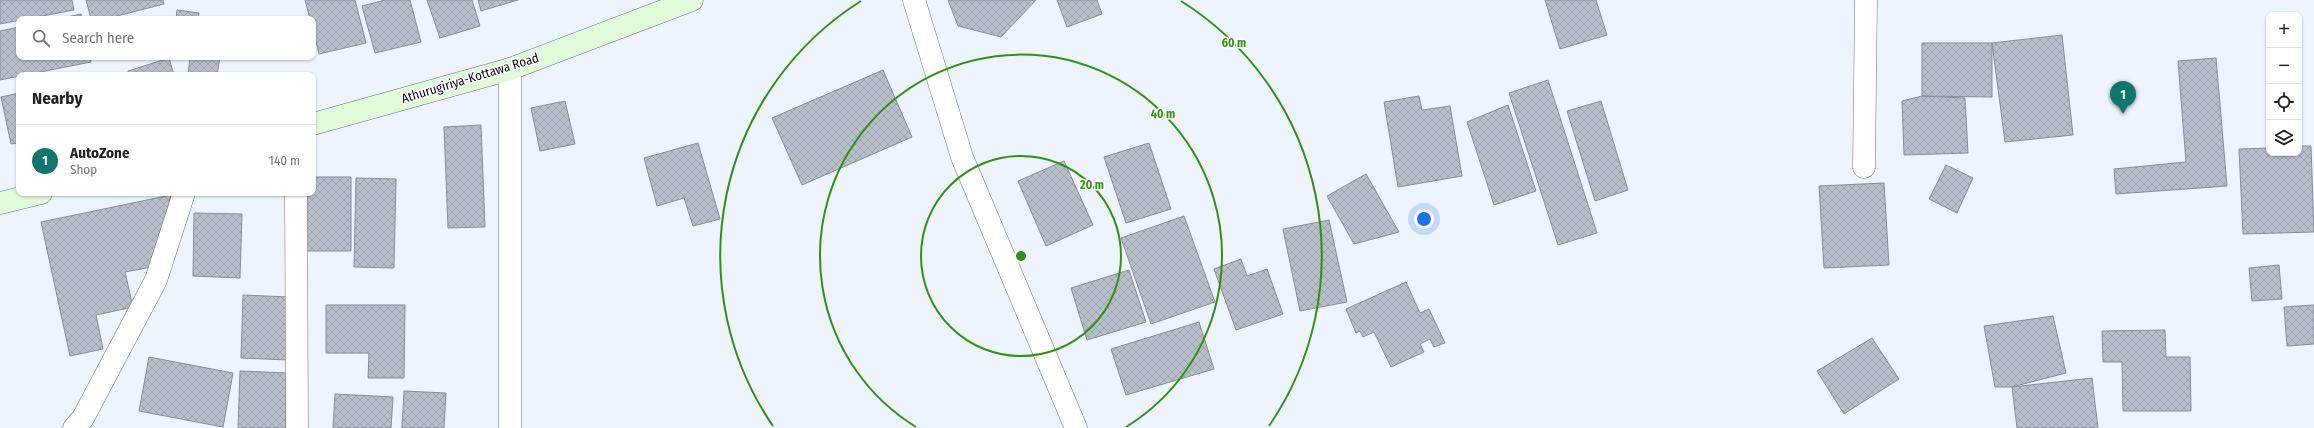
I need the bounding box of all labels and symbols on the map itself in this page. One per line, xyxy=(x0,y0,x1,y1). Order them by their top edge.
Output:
text: 60 m xyxy=(1222,36,1246,50)
street label: Athurugiriya-Kottawa Road xyxy=(399,50,541,106)
pin: 1 xyxy=(2110,81,2136,114)
text: 40 m xyxy=(1151,107,1175,121)
text: 20 m xyxy=(1079,178,1104,192)
your location xyxy=(1414,209,1434,229)
centre of rings xyxy=(1014,249,1028,263)

